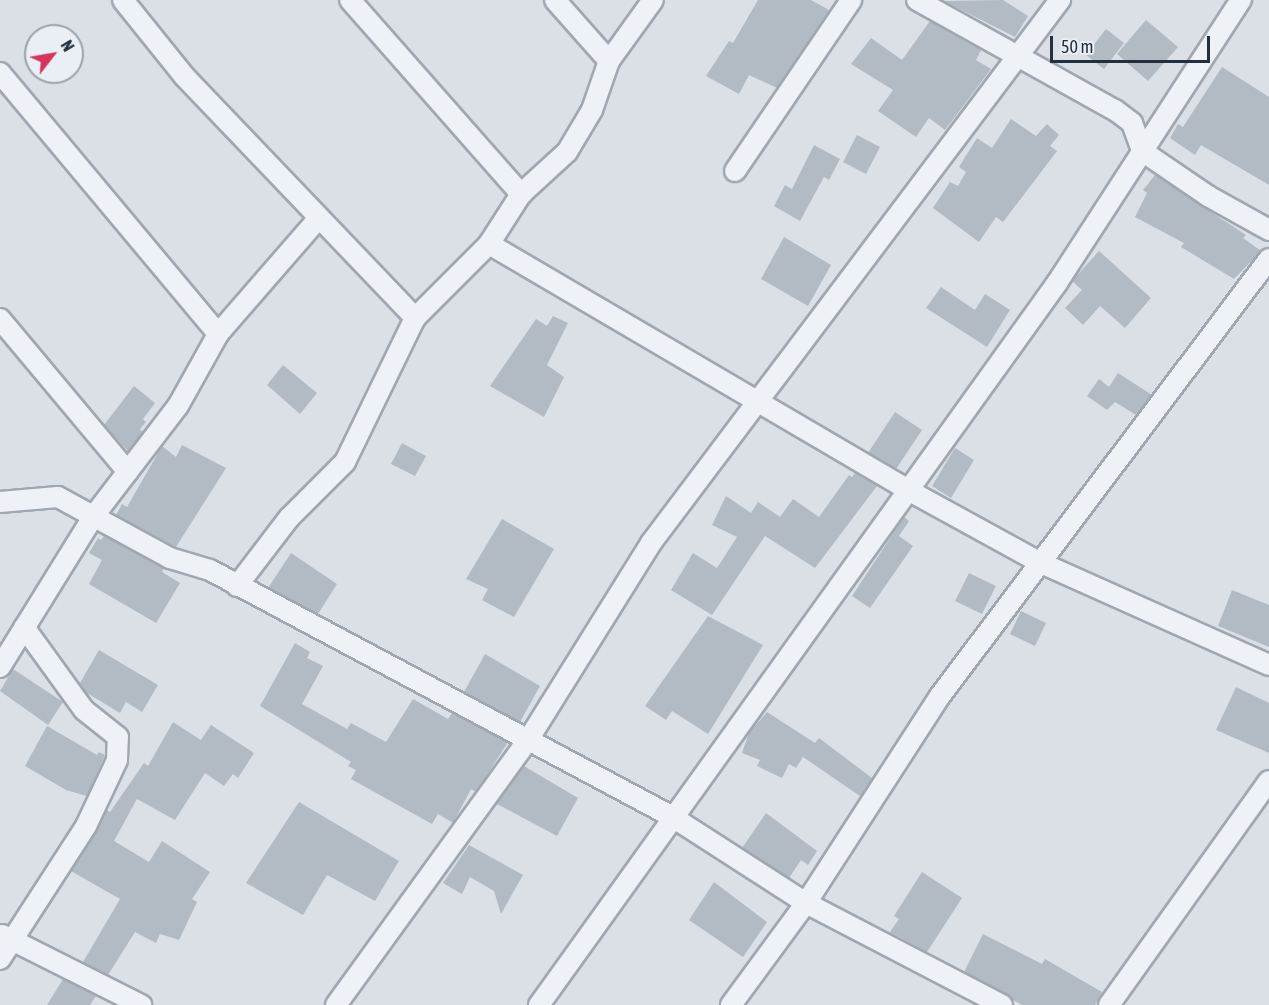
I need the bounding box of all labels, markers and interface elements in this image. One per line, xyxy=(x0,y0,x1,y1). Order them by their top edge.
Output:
north arrow xyxy=(24,24,84,84)
scale bar xyxy=(1053,24,1214,62)
text: 50 m xyxy=(1061,36,1093,57)
text: N xyxy=(58,37,78,54)

